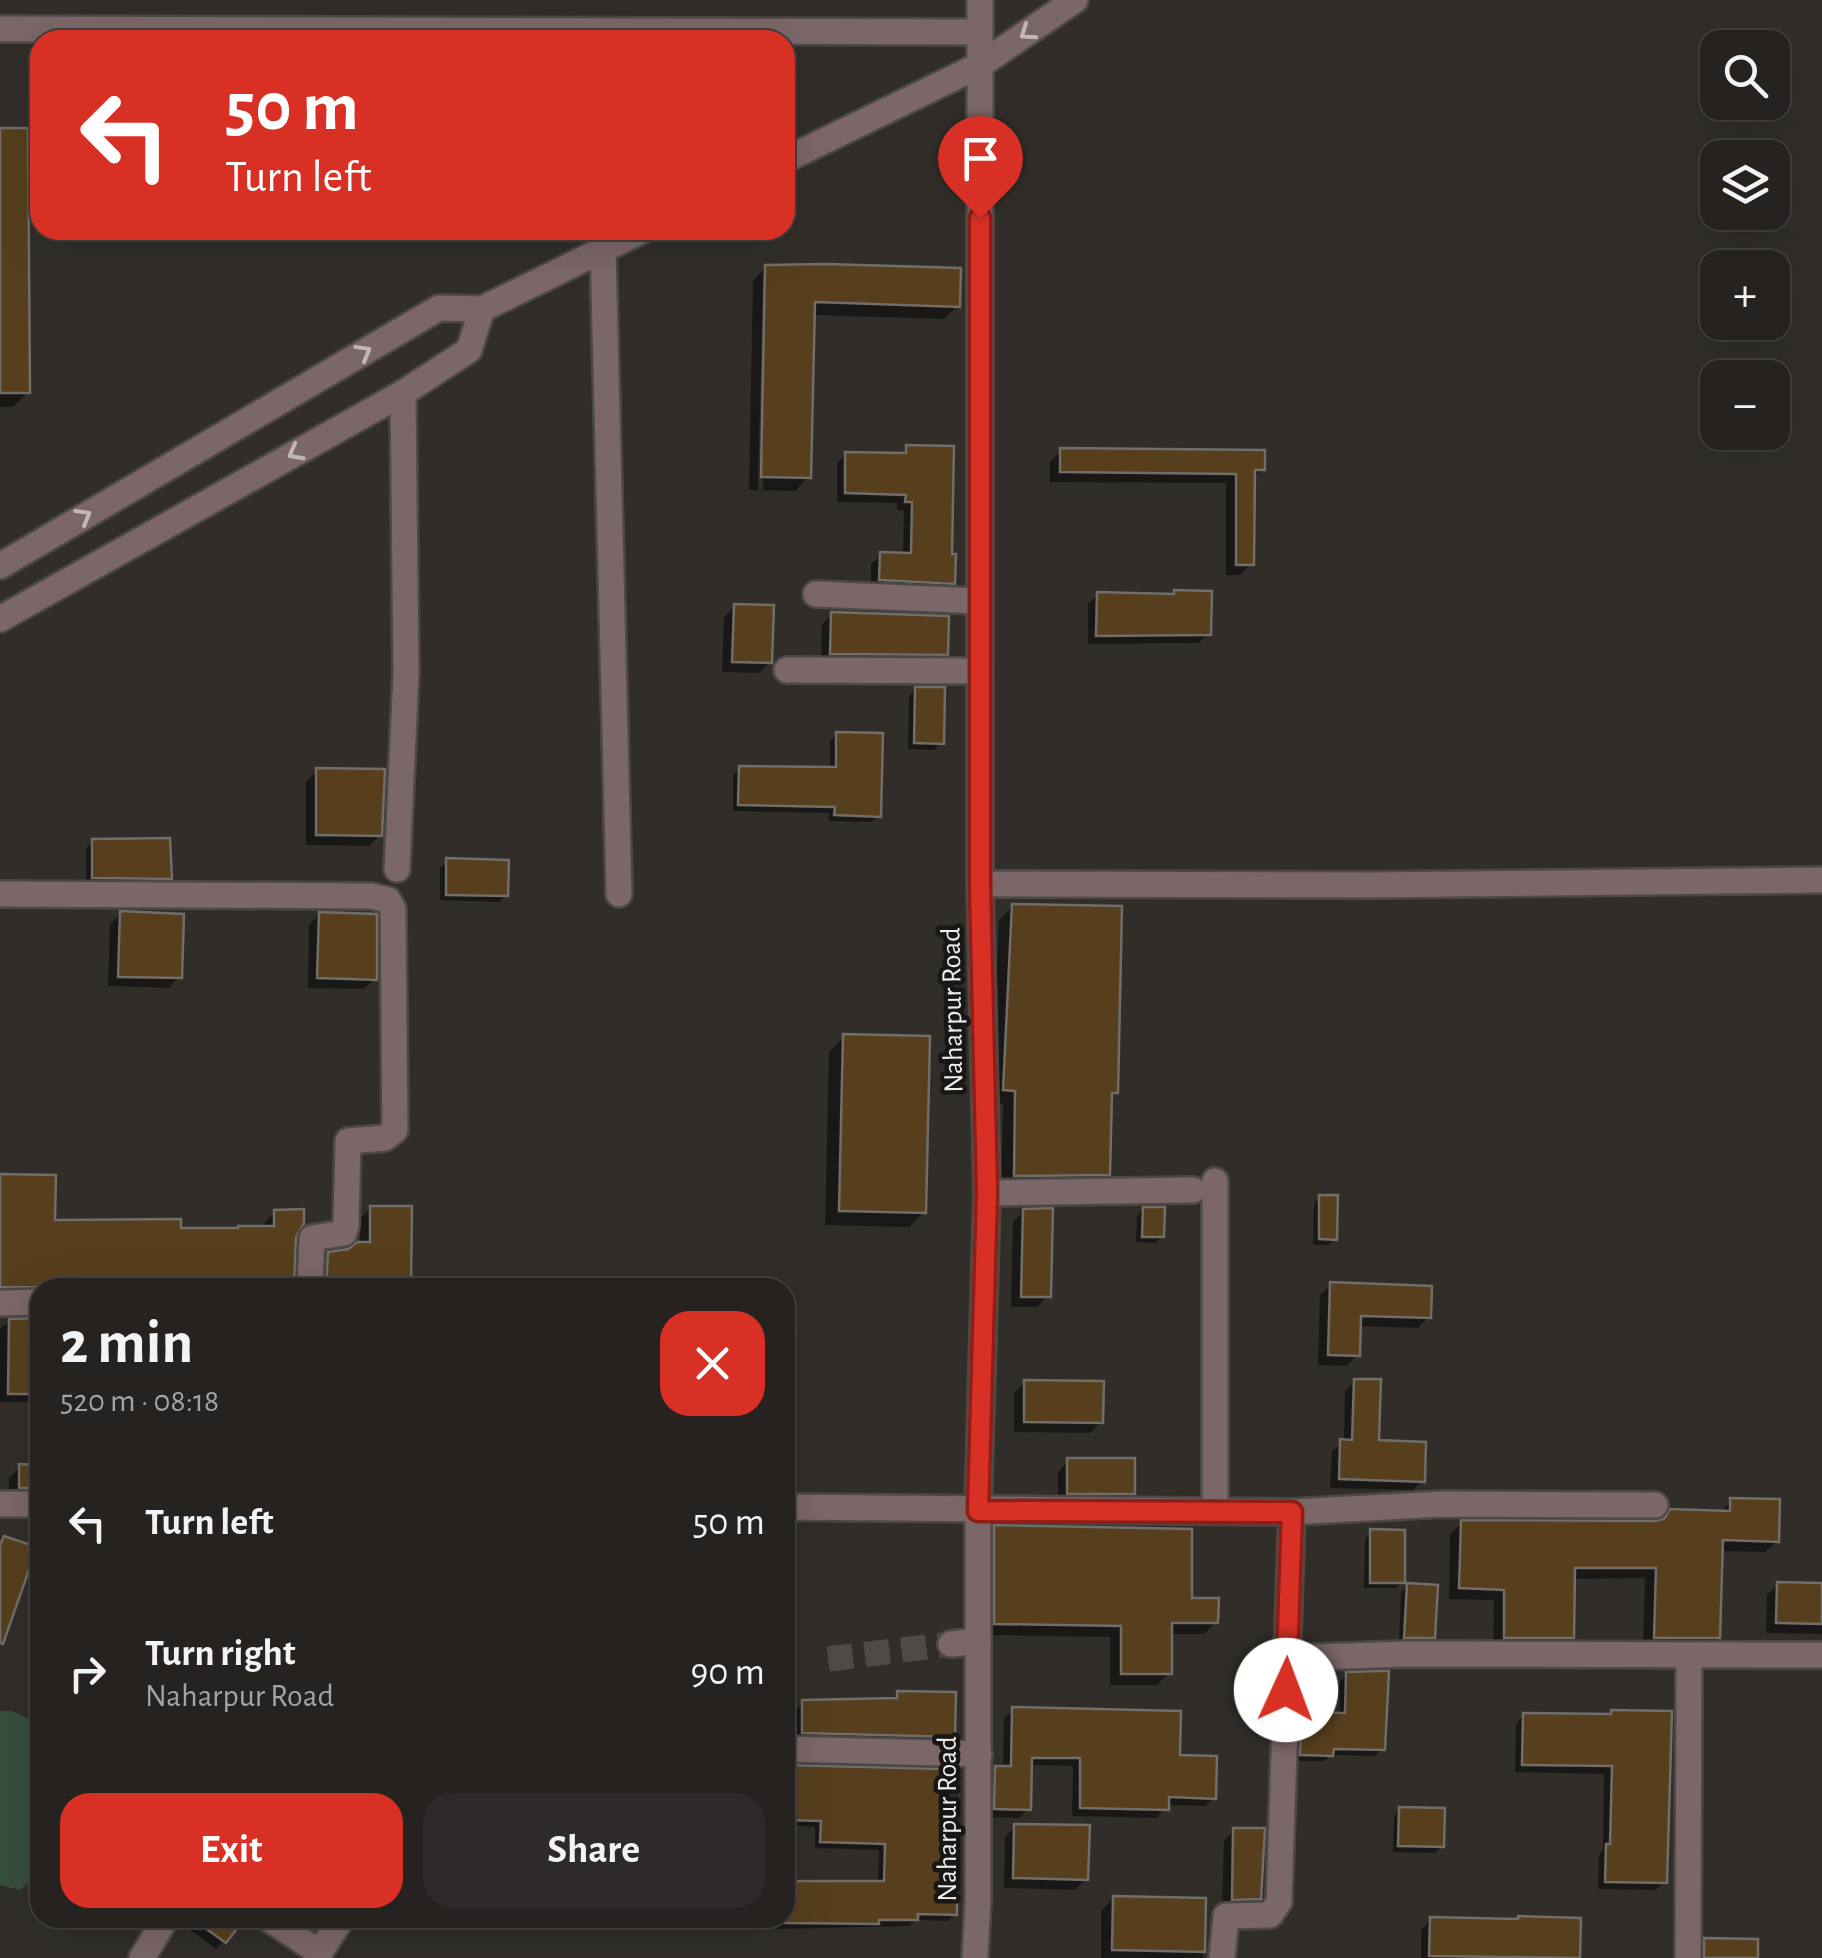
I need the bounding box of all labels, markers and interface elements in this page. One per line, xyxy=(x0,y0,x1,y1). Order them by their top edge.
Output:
one-way arrow xyxy=(1020,21,1039,39)
map controls xyxy=(1700,30,1790,450)
button: search xyxy=(1700,30,1790,120)
icon: left xyxy=(60,70,190,200)
text: 50 m xyxy=(225,73,359,143)
pin xyxy=(938,116,1023,219)
icon: arrive xyxy=(953,131,1008,186)
button: layers xyxy=(1700,140,1790,230)
text: Turn left xyxy=(225,155,372,200)
button: + xyxy=(1700,250,1790,340)
one-way arrow xyxy=(353,344,371,364)
button: − xyxy=(1700,360,1790,450)
one-way arrow xyxy=(287,441,305,460)
one-way arrow xyxy=(73,509,91,528)
street label: Naharpur Road xyxy=(938,927,968,1093)
button: close xyxy=(660,1311,765,1416)
text: 2 min xyxy=(60,1314,193,1374)
text: 520 m · 08:18 xyxy=(60,1385,219,1417)
icon: left xyxy=(60,1496,115,1551)
text: Turn left xyxy=(145,1504,273,1542)
text: 50 m xyxy=(692,1504,765,1542)
text: Turn right xyxy=(145,1635,295,1673)
position arrow xyxy=(1234,1638,1338,1742)
icon: right xyxy=(60,1646,115,1701)
text: 90 m xyxy=(690,1654,765,1692)
text: Naharpur Road xyxy=(145,1680,334,1712)
street label: Naharpur Road xyxy=(934,1736,962,1902)
button: Exit xyxy=(60,1793,403,1908)
button: Share xyxy=(423,1793,765,1908)

